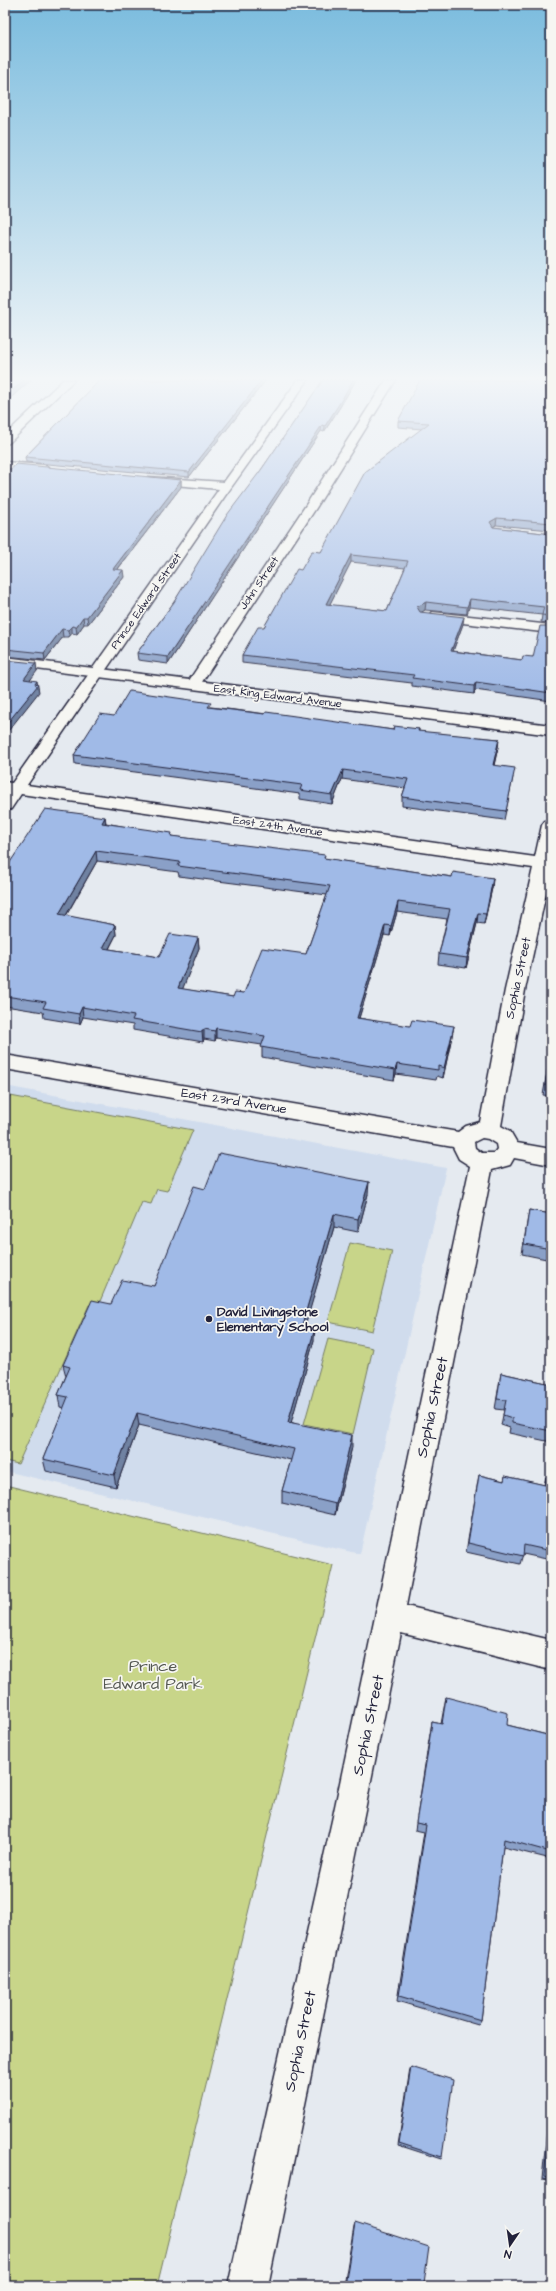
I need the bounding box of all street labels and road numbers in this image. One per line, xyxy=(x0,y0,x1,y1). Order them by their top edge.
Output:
street label: Prince Edward Street xyxy=(107,549,185,652)
street label: John Street xyxy=(236,553,283,613)
street label: East King Edward Avenue xyxy=(213,681,343,712)
street label: East 24th Avenue xyxy=(232,812,324,840)
street label: Sophia Street xyxy=(501,935,536,1021)
street label: East 23rd Avenue xyxy=(180,1084,288,1118)
street label: Sophia Street xyxy=(411,1354,454,1459)
street label: Sophia Street xyxy=(347,1672,390,1777)
street label: Sophia Street xyxy=(279,1988,322,2093)

